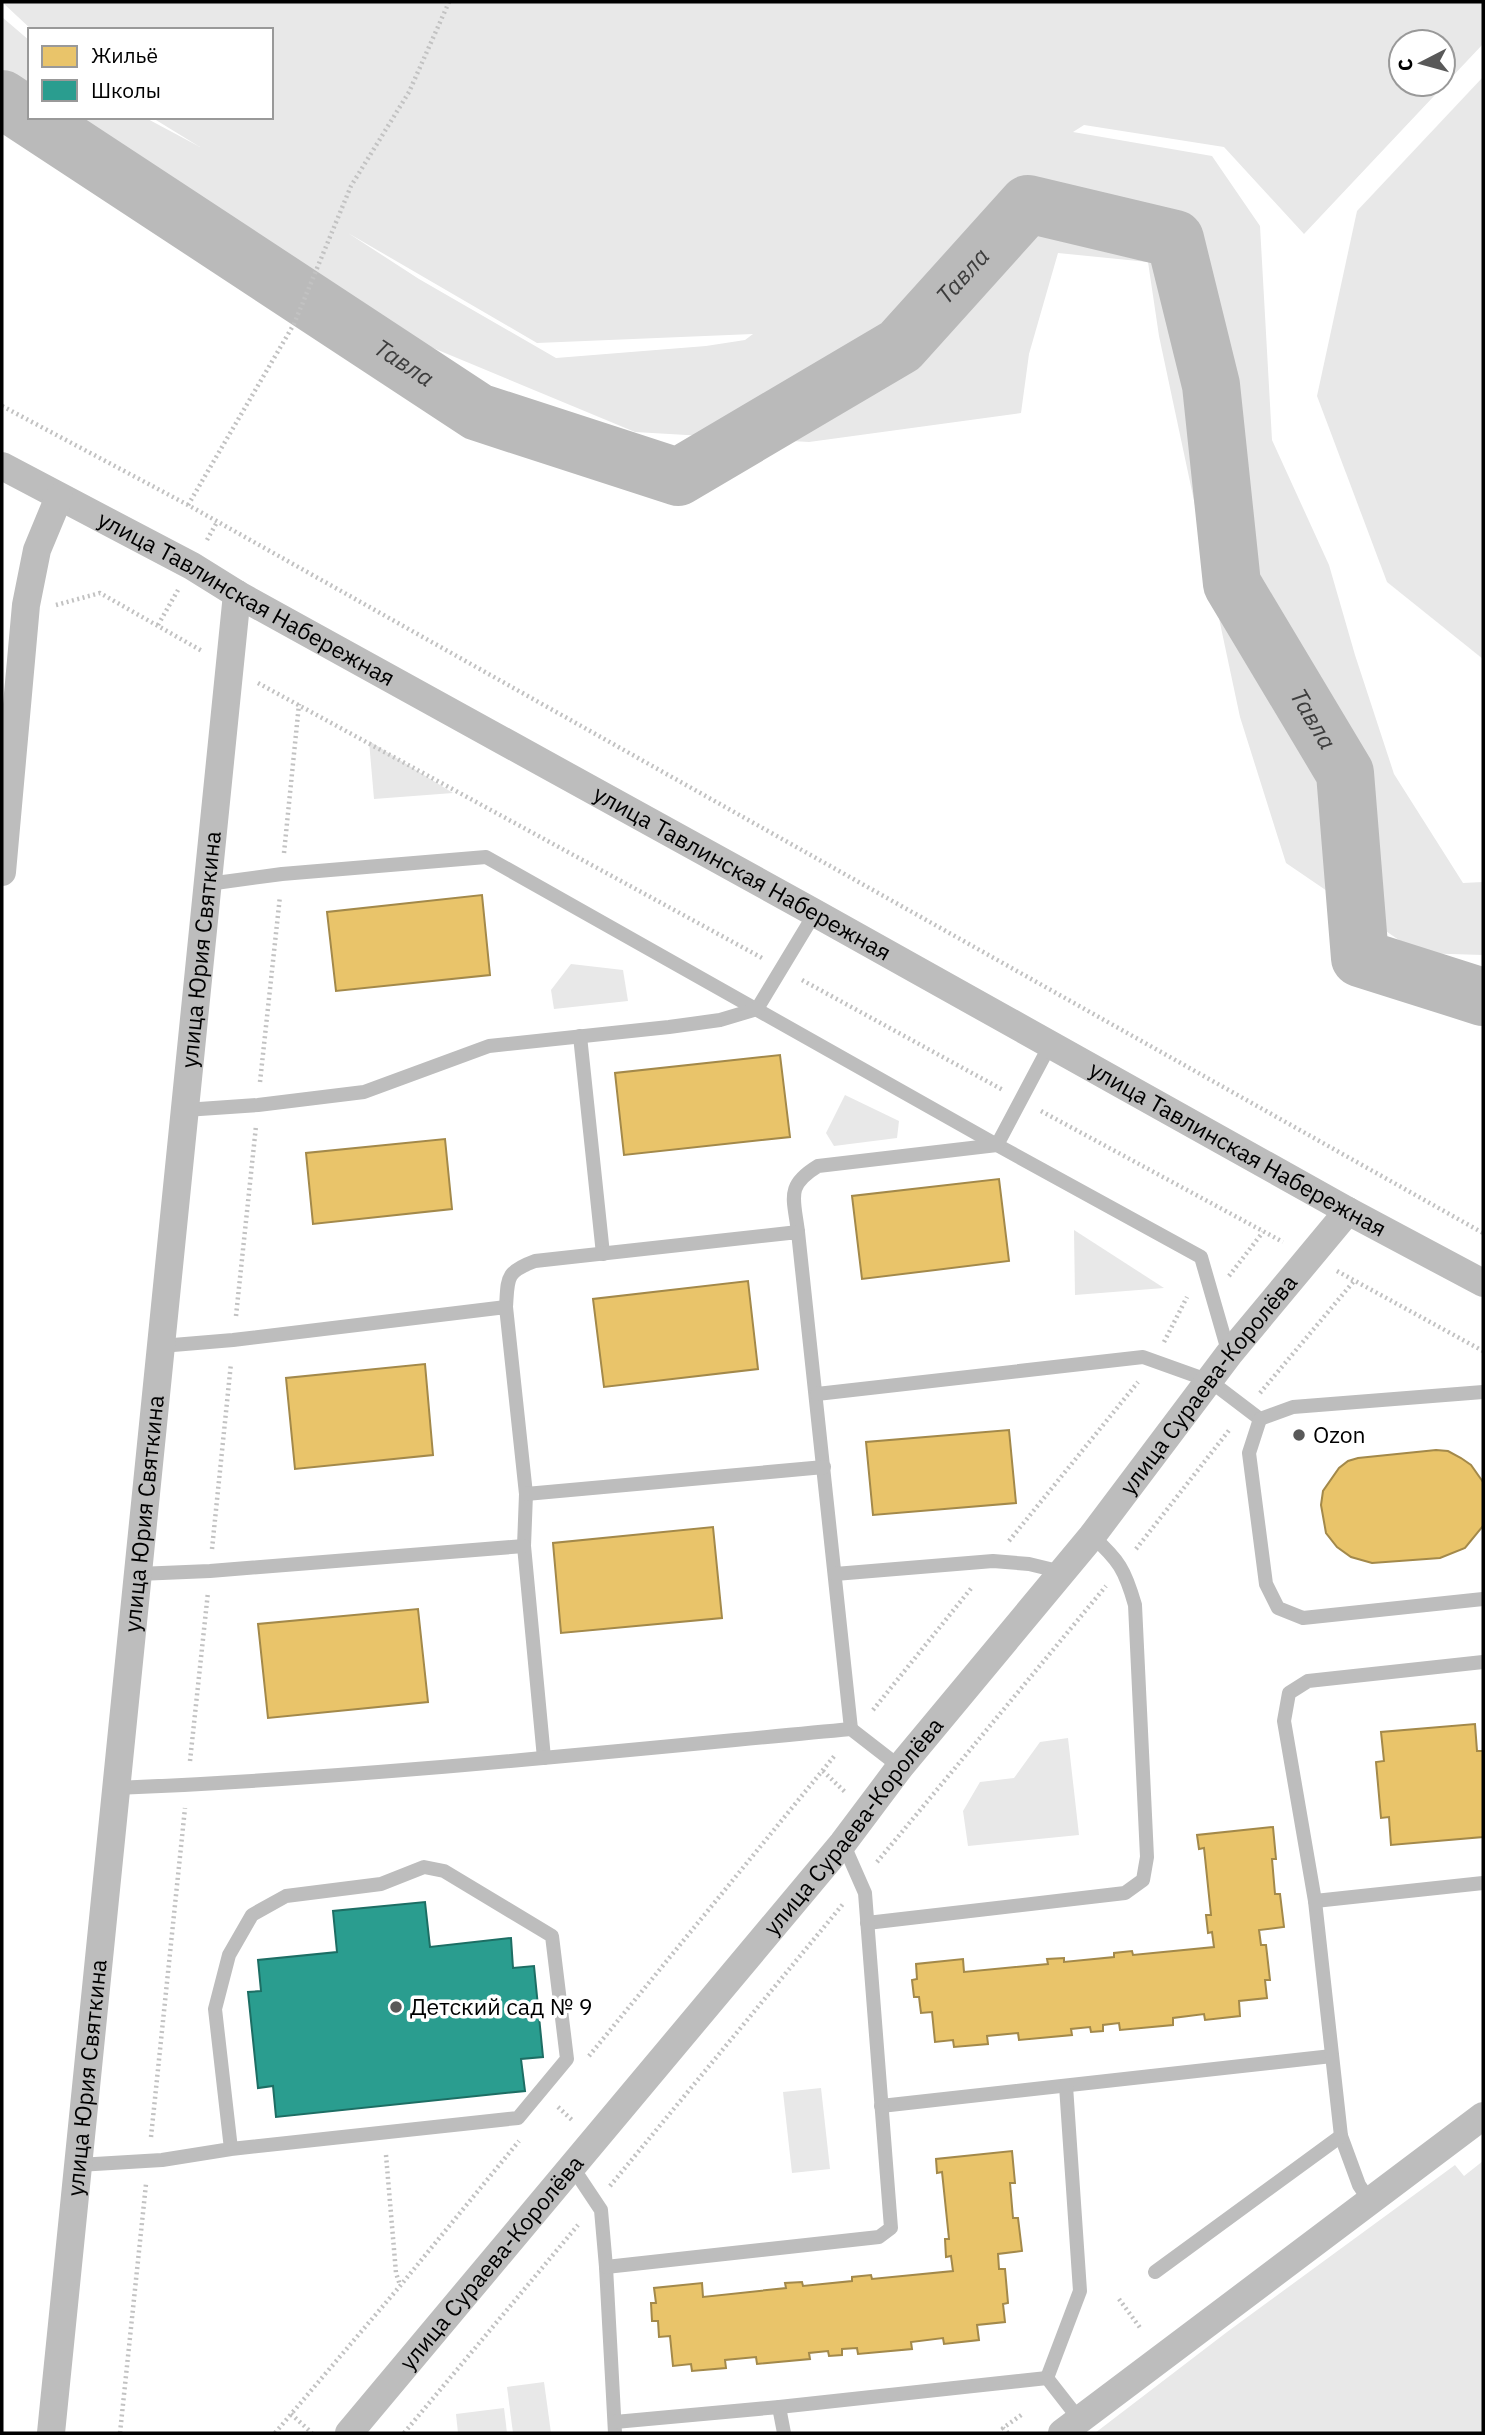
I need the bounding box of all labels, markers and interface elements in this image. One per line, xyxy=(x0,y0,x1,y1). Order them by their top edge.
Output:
legend xyxy=(28,28,273,119)
north arrow xyxy=(1387,28,1457,98)
text: Жильё xyxy=(91,41,158,69)
text: С xyxy=(1393,57,1418,72)
text: Школы xyxy=(91,76,161,104)
water label: Тавла xyxy=(929,240,996,310)
water label: Тавла xyxy=(368,331,441,394)
street label: улица Тавлинская Набережная xyxy=(93,503,401,692)
water label: Тавла xyxy=(1283,682,1344,755)
street label: улица Тавлинская Набережная xyxy=(589,778,897,967)
street label: улица Юрия Святкина xyxy=(173,830,227,1069)
street label: улица Тавлинская Набережная xyxy=(1084,1053,1392,1243)
street label: улица Сураева-Королёва xyxy=(1112,1268,1303,1500)
street label: улица Юрия Святкина xyxy=(116,1394,170,1634)
place label: Ozon xyxy=(1313,1419,1366,1449)
marker: Ozon xyxy=(1291,1427,1307,1443)
street label: улица Сураева-Королёва xyxy=(756,1710,949,1941)
street label: улица Юрия Святкина xyxy=(59,1958,113,2198)
place label: Детский сад № 9 xyxy=(410,1991,593,2021)
marker: Детский сад № 9 xyxy=(388,1999,404,2015)
street label: улица Сураева-Королёва xyxy=(392,2148,589,2376)

